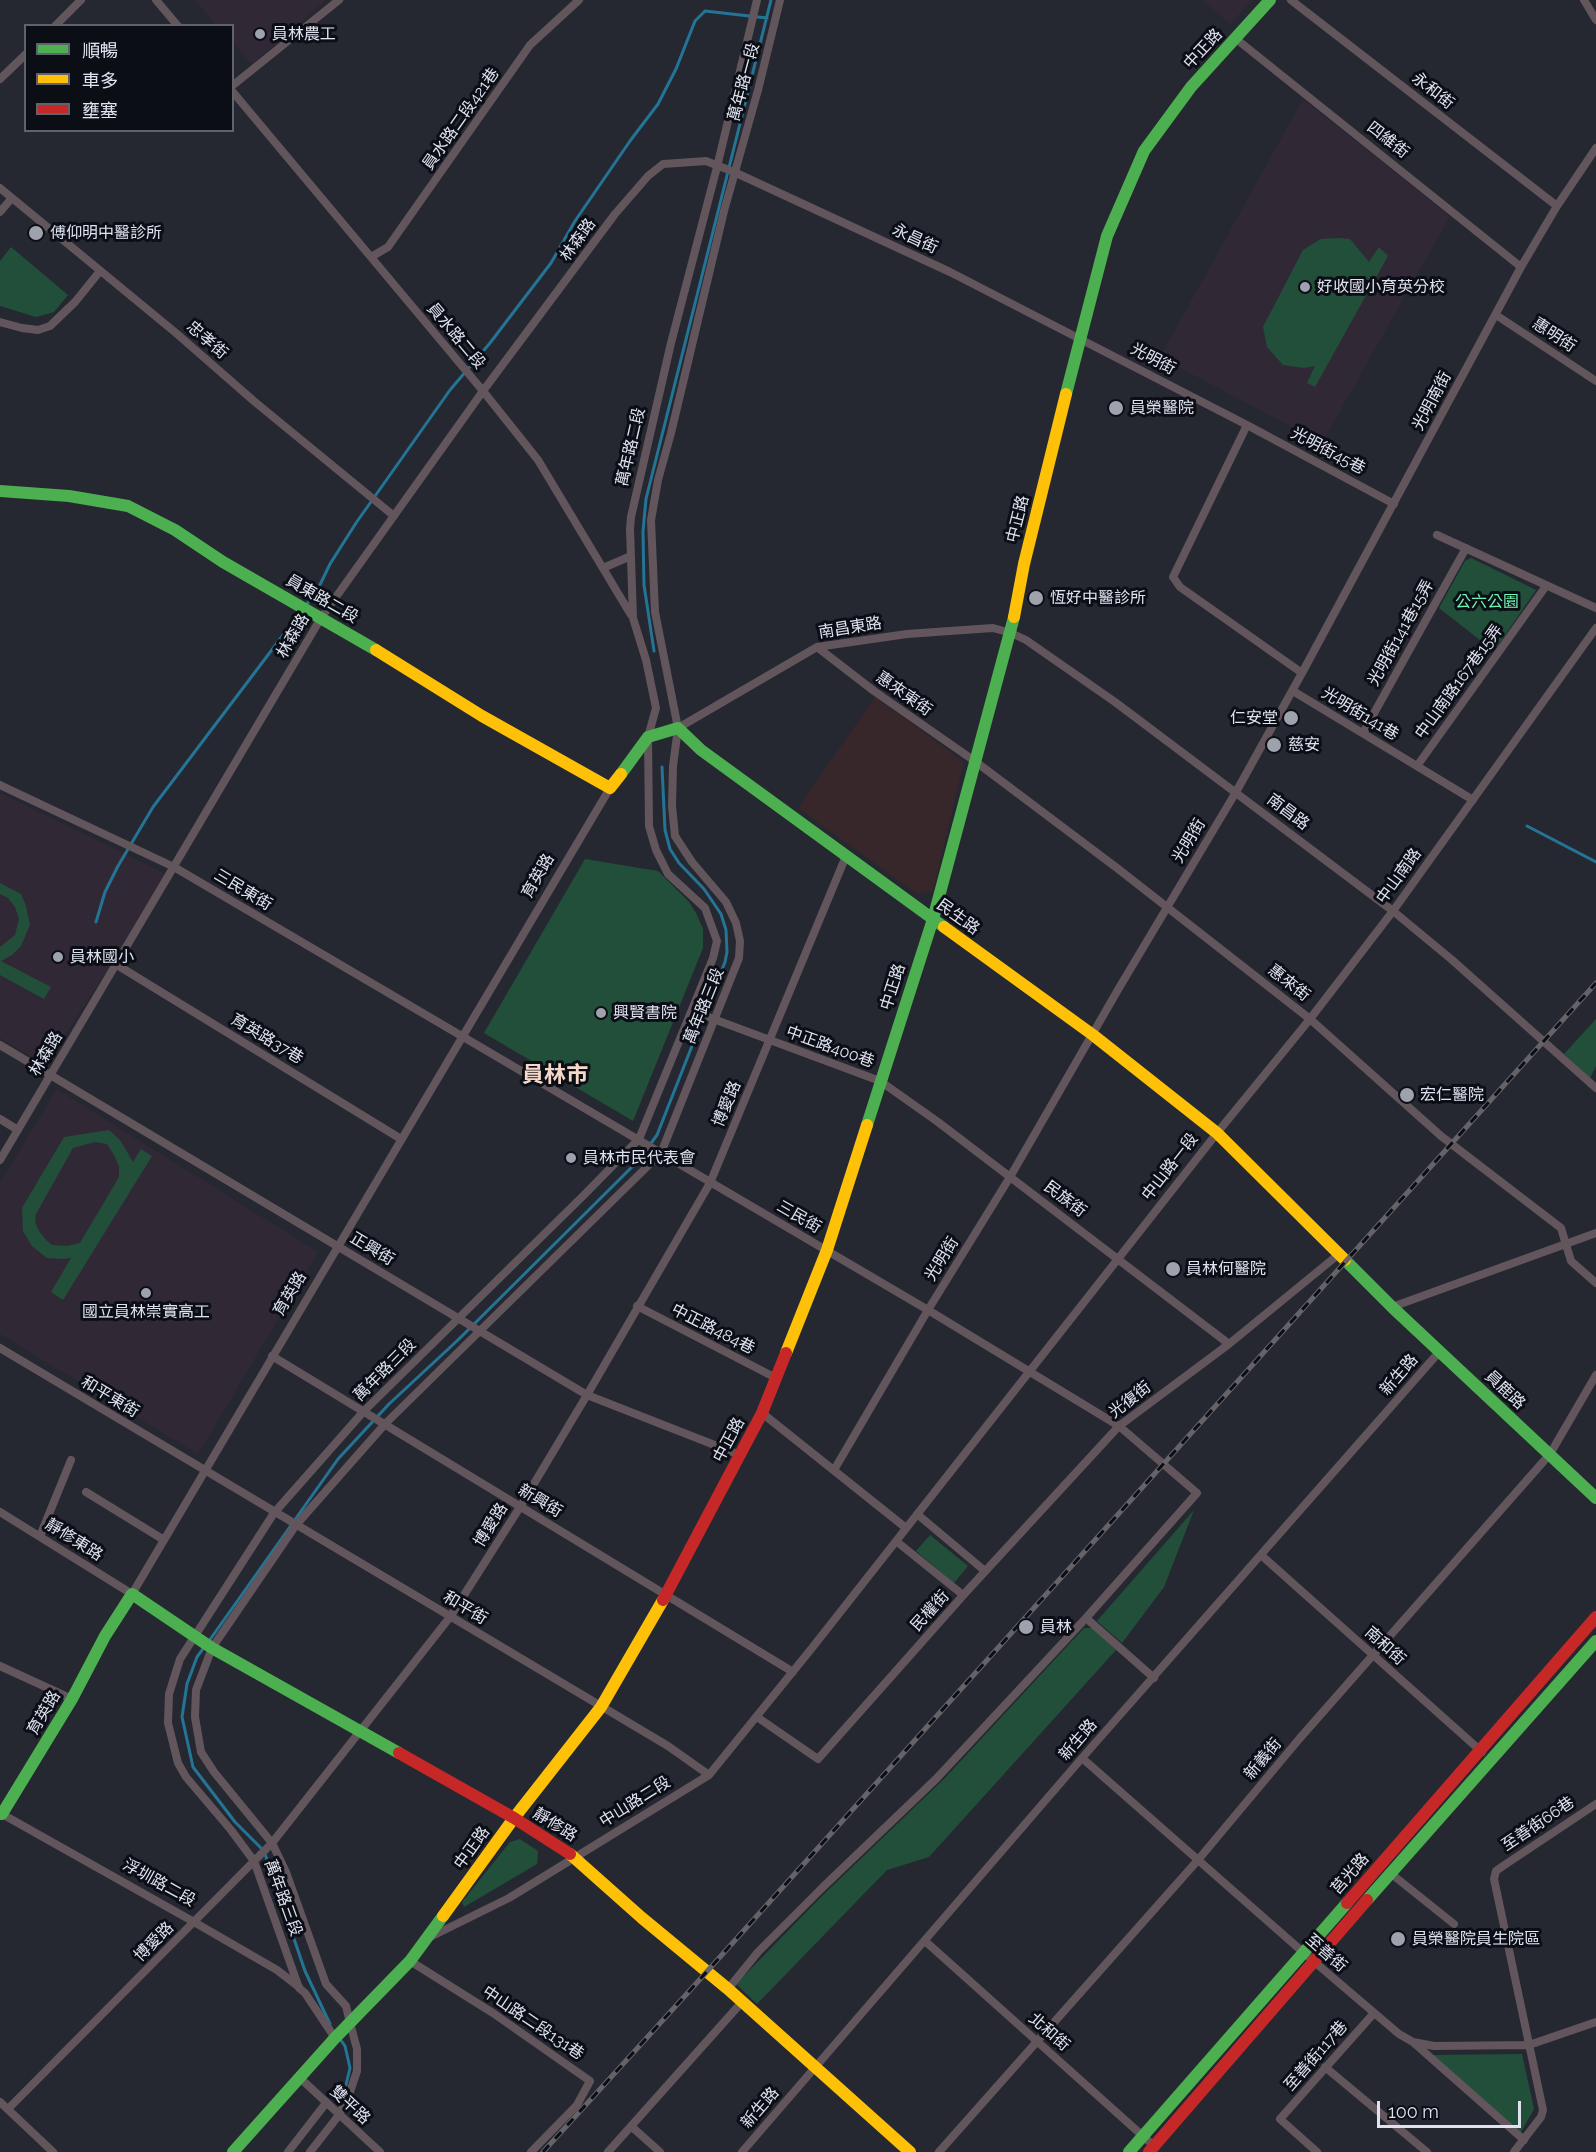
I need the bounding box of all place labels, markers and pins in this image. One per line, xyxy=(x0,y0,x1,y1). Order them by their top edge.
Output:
place label: 員林農工 xyxy=(272,24,336,44)
marker: 員林農工 xyxy=(253,27,267,41)
place label: 傅仰明中醫診所 xyxy=(50,223,162,243)
marker: 傅仰明中醫診所 xyxy=(27,224,45,242)
place label: 好收國小育英分校 xyxy=(1317,277,1445,297)
marker: 好收國小育英分校 xyxy=(1298,280,1312,294)
place label: 員榮醫院 xyxy=(1130,398,1194,418)
marker: 員榮醫院 xyxy=(1107,399,1125,417)
place label: 恆好中醫診所 xyxy=(1050,588,1146,608)
marker: 恆好中醫診所 xyxy=(1027,589,1045,607)
place label: 仁安堂 xyxy=(1230,708,1278,728)
marker: 仁安堂 xyxy=(1282,709,1300,727)
place label: 慈安 xyxy=(1288,735,1320,755)
marker: 慈安 xyxy=(1265,736,1283,754)
place label: 員林國小 xyxy=(70,947,134,967)
marker: 員林國小 xyxy=(51,950,65,964)
place label: 興賢書院 xyxy=(613,1003,677,1023)
marker: 興賢書院 xyxy=(594,1006,608,1020)
place label: 宏仁醫院 xyxy=(1420,1085,1484,1105)
marker: 宏仁醫院 xyxy=(1398,1086,1416,1104)
place label: 員林市民代表會 xyxy=(583,1148,695,1168)
marker: 員林市民代表會 xyxy=(564,1151,578,1165)
place label: 員林何醫院 xyxy=(1186,1259,1266,1279)
marker: 員林何醫院 xyxy=(1164,1260,1182,1278)
marker: 國立員林崇實高工 xyxy=(139,1286,153,1300)
place label: 國立員林崇實高工 xyxy=(82,1302,210,1322)
place label: 員林 xyxy=(1040,1617,1072,1637)
marker: 員林 xyxy=(1017,1618,1035,1636)
place label: 員榮醫院員生院區 xyxy=(1412,1929,1540,1949)
marker: 員榮醫院員生院區 xyxy=(1389,1930,1407,1948)

